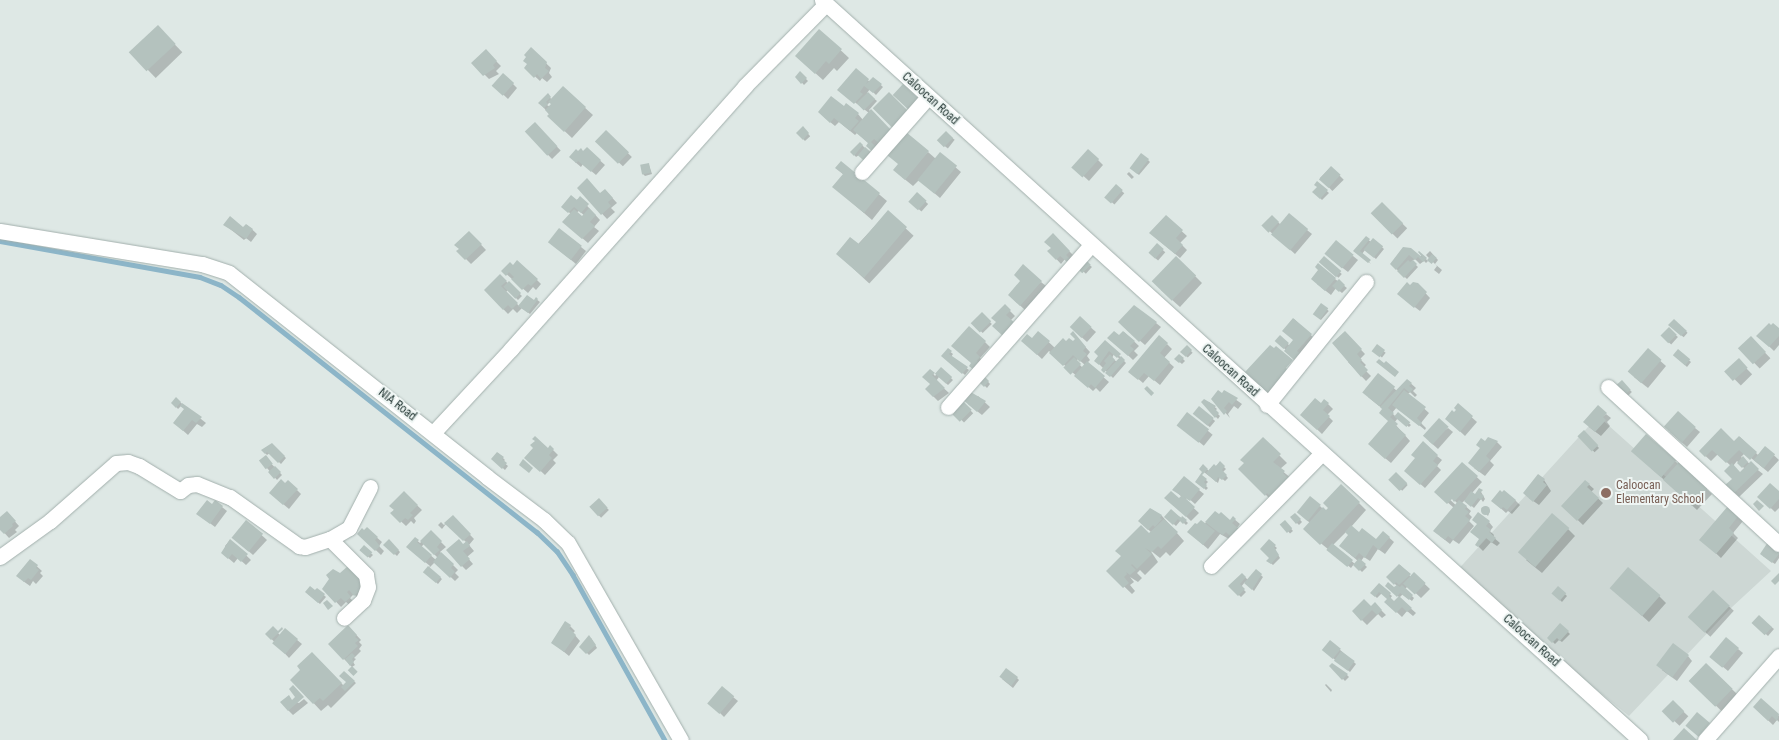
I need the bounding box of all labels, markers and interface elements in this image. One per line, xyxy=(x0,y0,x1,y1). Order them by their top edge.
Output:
street label: Caloocan Road xyxy=(899,70,961,128)
street label: Caloocan Road xyxy=(1199,342,1261,400)
street label: NIA Road xyxy=(375,386,419,424)
place label: Caloocan Elementary School xyxy=(1616,479,1704,507)
marker: Caloocan Elementary School xyxy=(1600,487,1612,499)
street label: Caloocan Road xyxy=(1500,612,1562,670)

